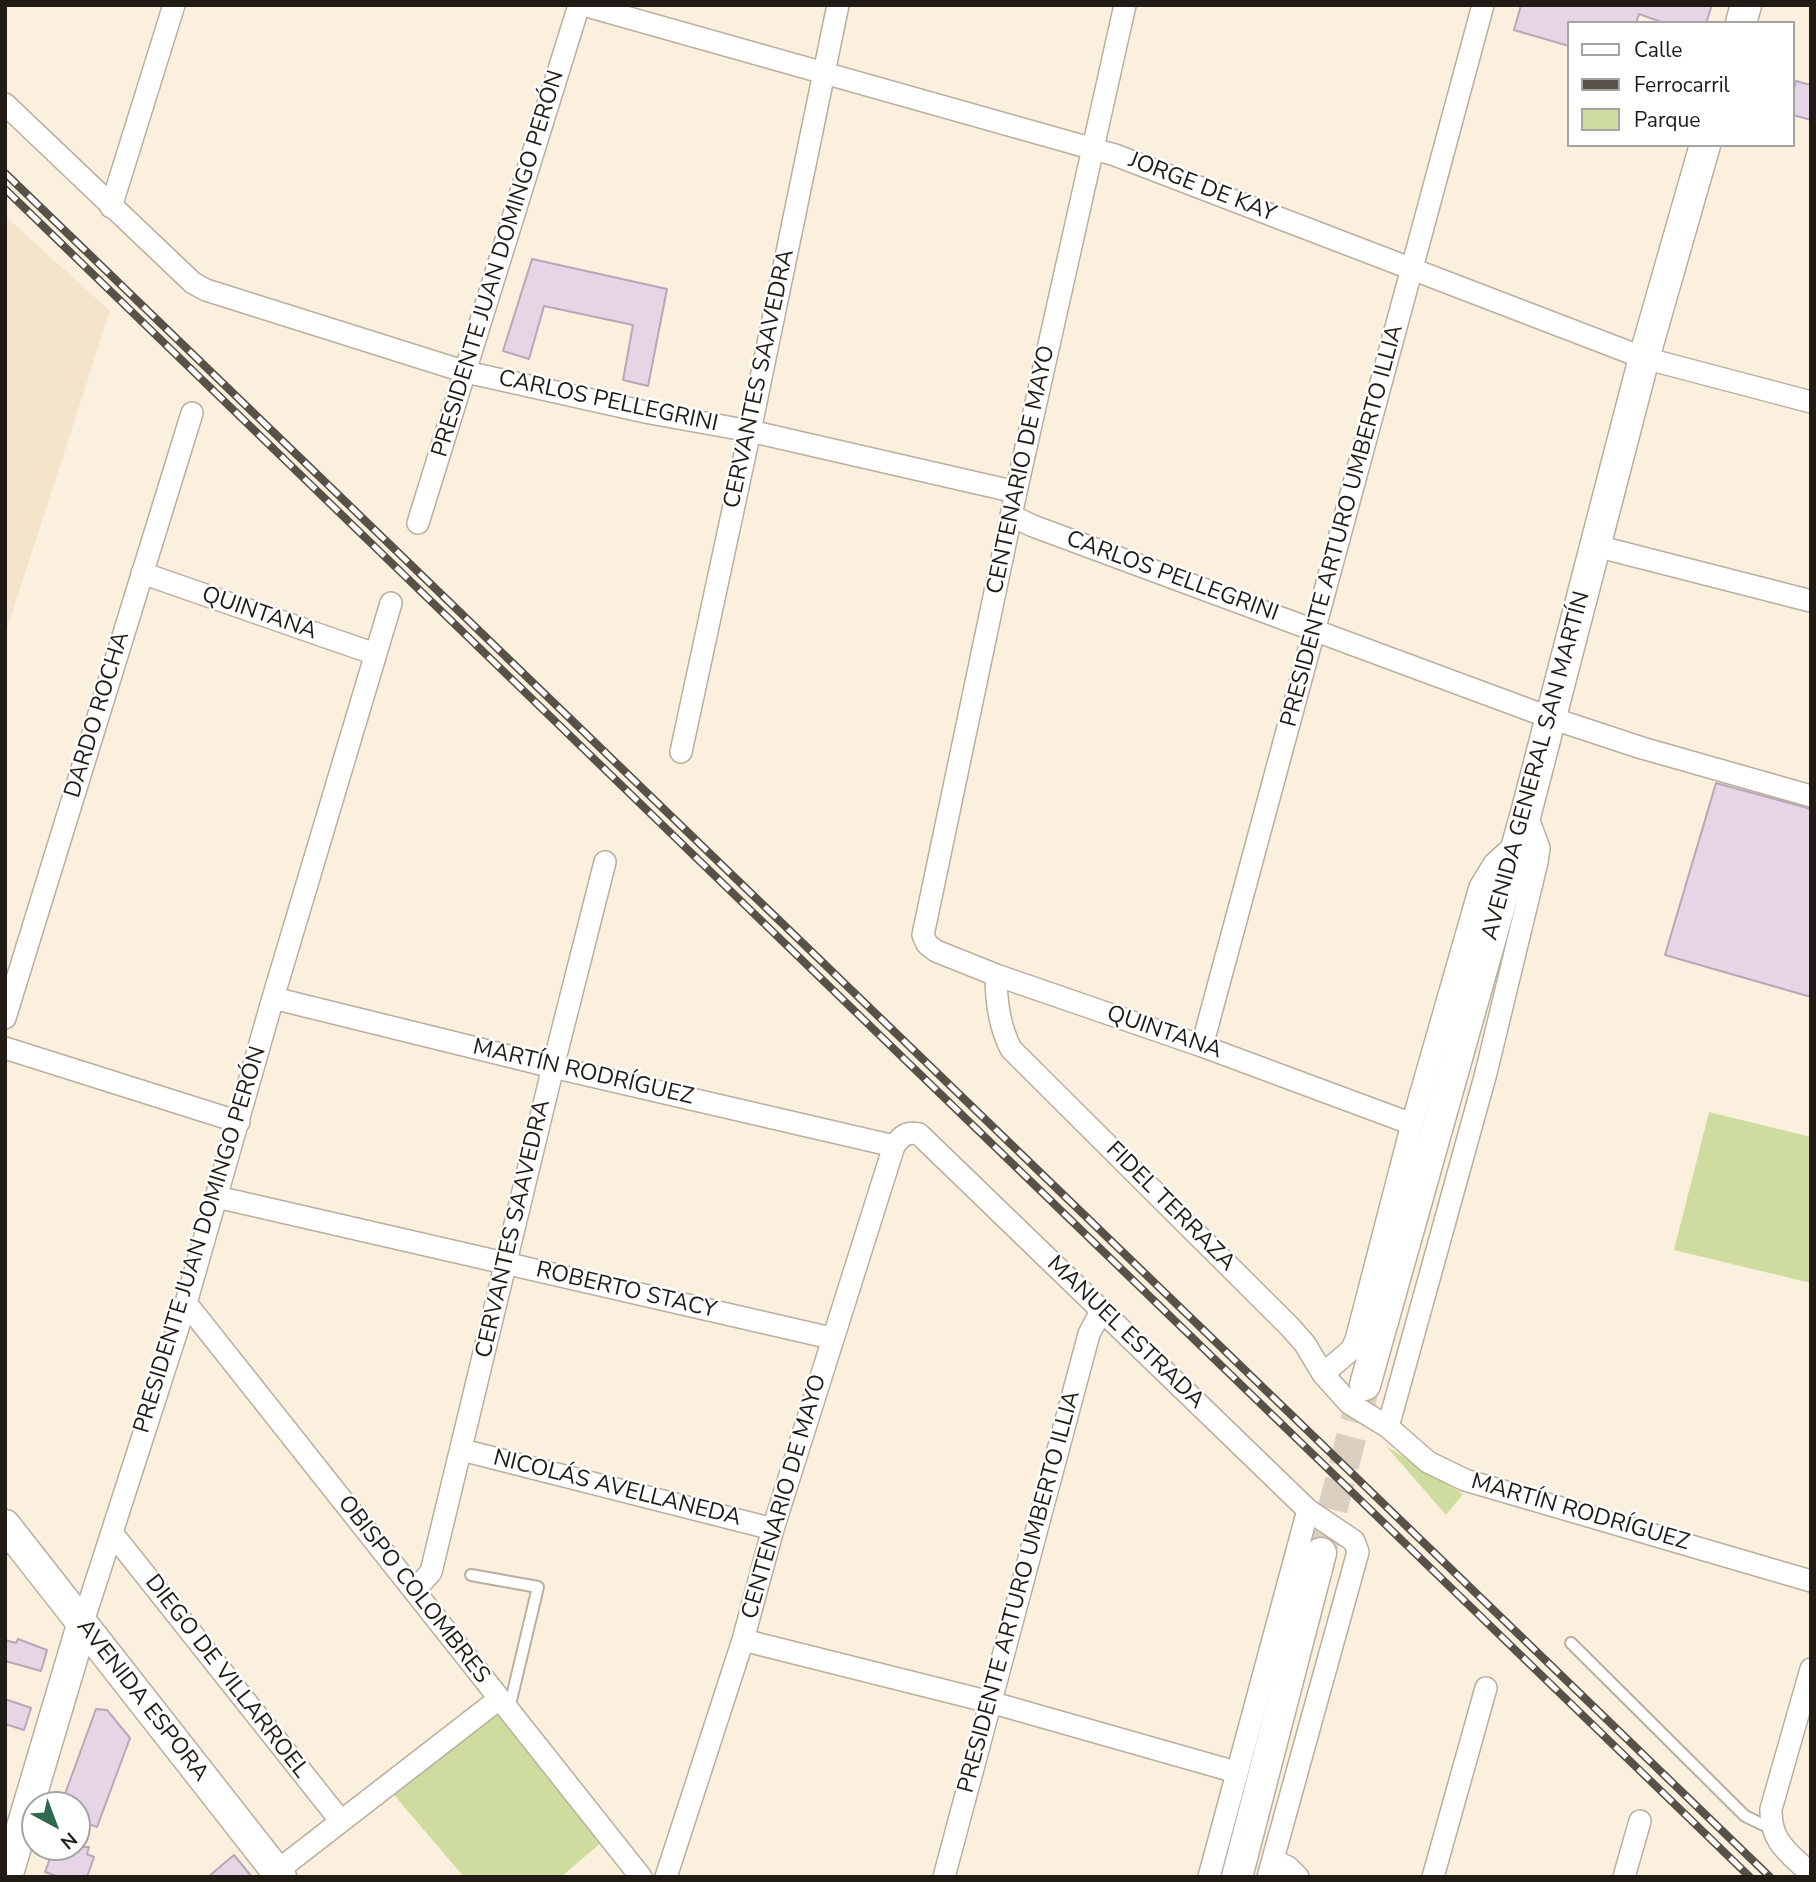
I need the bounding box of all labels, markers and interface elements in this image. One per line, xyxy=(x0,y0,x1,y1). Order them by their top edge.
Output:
legend xyxy=(1568,21,1795,147)
text: Calle xyxy=(1634,36,1682,64)
street label: PRESIDENTE JUAN DOMINGO PERÓN xyxy=(427,67,571,461)
text: Ferrocarril xyxy=(1634,71,1730,99)
text: Parque xyxy=(1634,106,1701,134)
street label: JORGE DE KAY xyxy=(1124,147,1280,229)
street label: CERVANTES SAAVEDRA xyxy=(719,247,801,511)
street label: PRESIDENTE ARTURO UMBERTO ILLIA xyxy=(1276,322,1410,730)
street label: CENTENARIO DE MAYO xyxy=(982,343,1062,597)
street label: CARLOS PELLEGRINI xyxy=(496,365,720,439)
street label: CARLOS PELLEGRINI xyxy=(1062,526,1282,628)
street label: QUINTANA xyxy=(198,581,320,647)
street label: AVENIDA GENERAL SAN MARTÍN xyxy=(1477,589,1597,943)
street label: DARDO ROCHA xyxy=(60,629,136,801)
street label: QUINTANA xyxy=(1103,1000,1225,1066)
street label: MARTÍN RODRÍGUEZ xyxy=(470,1034,696,1112)
street label: PRESIDENTE JUAN DOMINGO PERÓN xyxy=(129,1043,273,1437)
street label: CERVANTES SAAVEDRA xyxy=(471,1097,557,1361)
street label: FIDEL TERRAZA xyxy=(1100,1137,1240,1277)
street label: MANUEL ESTRADA xyxy=(1041,1251,1209,1415)
street label: ROBERTO STACY xyxy=(533,1257,719,1325)
street label: CENTENARIO DE MAYO xyxy=(737,1371,833,1623)
street label: PRESIDENTE ARTURO UMBERTO ILLIA xyxy=(953,1388,1087,1796)
street label: NICOLÁS AVELLANEDA xyxy=(490,1445,744,1533)
street label: MARTÍN RODRÍGUEZ xyxy=(1468,1469,1692,1557)
street label: OBISPO COLOMBRES xyxy=(331,1490,495,1690)
street label: DIEGO DE VILLARROEL xyxy=(138,1570,314,1784)
street label: AVENIDA ESPORA xyxy=(70,1614,214,1788)
north arrow xyxy=(21,1791,91,1861)
text: N xyxy=(55,1826,82,1855)

